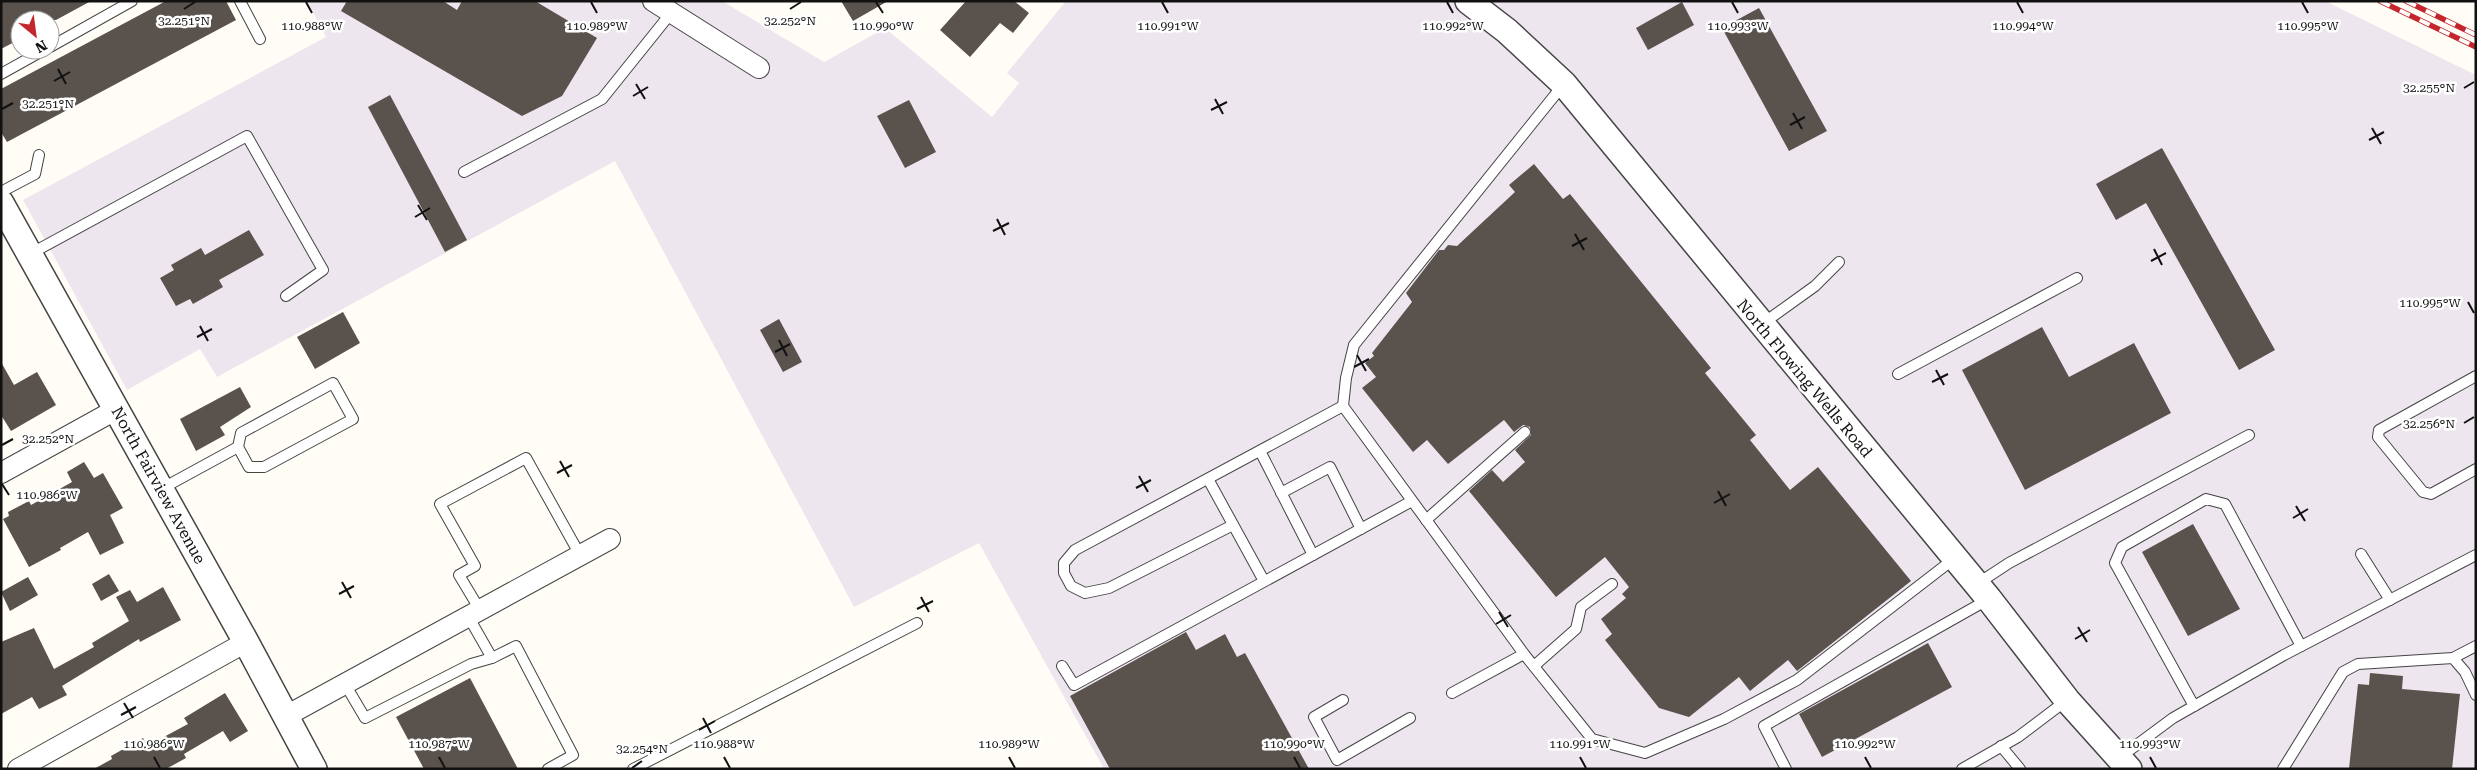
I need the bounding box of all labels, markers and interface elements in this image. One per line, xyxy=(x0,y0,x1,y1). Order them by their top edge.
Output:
north arrow xyxy=(10,10,60,60)
text: 32.251°N xyxy=(158,14,210,28)
text: 32.252°N xyxy=(764,14,816,28)
text: 110.988°W xyxy=(281,19,344,33)
text: 110.989°W xyxy=(566,19,629,33)
text: 110.990°W xyxy=(852,19,915,33)
text: 110.991°W xyxy=(1137,19,1200,33)
text: 110.992°W xyxy=(1422,19,1485,33)
text: 110.993°W xyxy=(1707,19,1770,33)
text: 110.994°W xyxy=(1992,19,2055,33)
text: 110.995°W xyxy=(2277,19,2340,33)
text: N xyxy=(33,37,50,56)
text: 32.255°N xyxy=(2403,81,2455,95)
text: 32.251°N xyxy=(22,97,74,111)
street label: North Flowing Wells Road xyxy=(1733,295,1876,461)
text: 110.995°W xyxy=(2399,296,2462,310)
street label: North Fairview Avenue xyxy=(107,403,210,567)
text: 32.256°N xyxy=(2403,417,2455,431)
text: 32.252°N xyxy=(22,432,74,446)
text: 110.986°W xyxy=(16,488,79,502)
text: 110.986°W xyxy=(123,737,186,751)
text: 110.987°W xyxy=(408,737,471,751)
text: 110.988°W xyxy=(693,737,756,751)
text: 110.989°W xyxy=(978,737,1041,751)
text: 110.990°W xyxy=(1263,737,1326,751)
text: 110.991°W xyxy=(1549,737,1612,751)
text: 110.992°W xyxy=(1834,737,1897,751)
text: 110.993°W xyxy=(2119,737,2182,751)
text: 32.254°N xyxy=(616,742,668,756)

